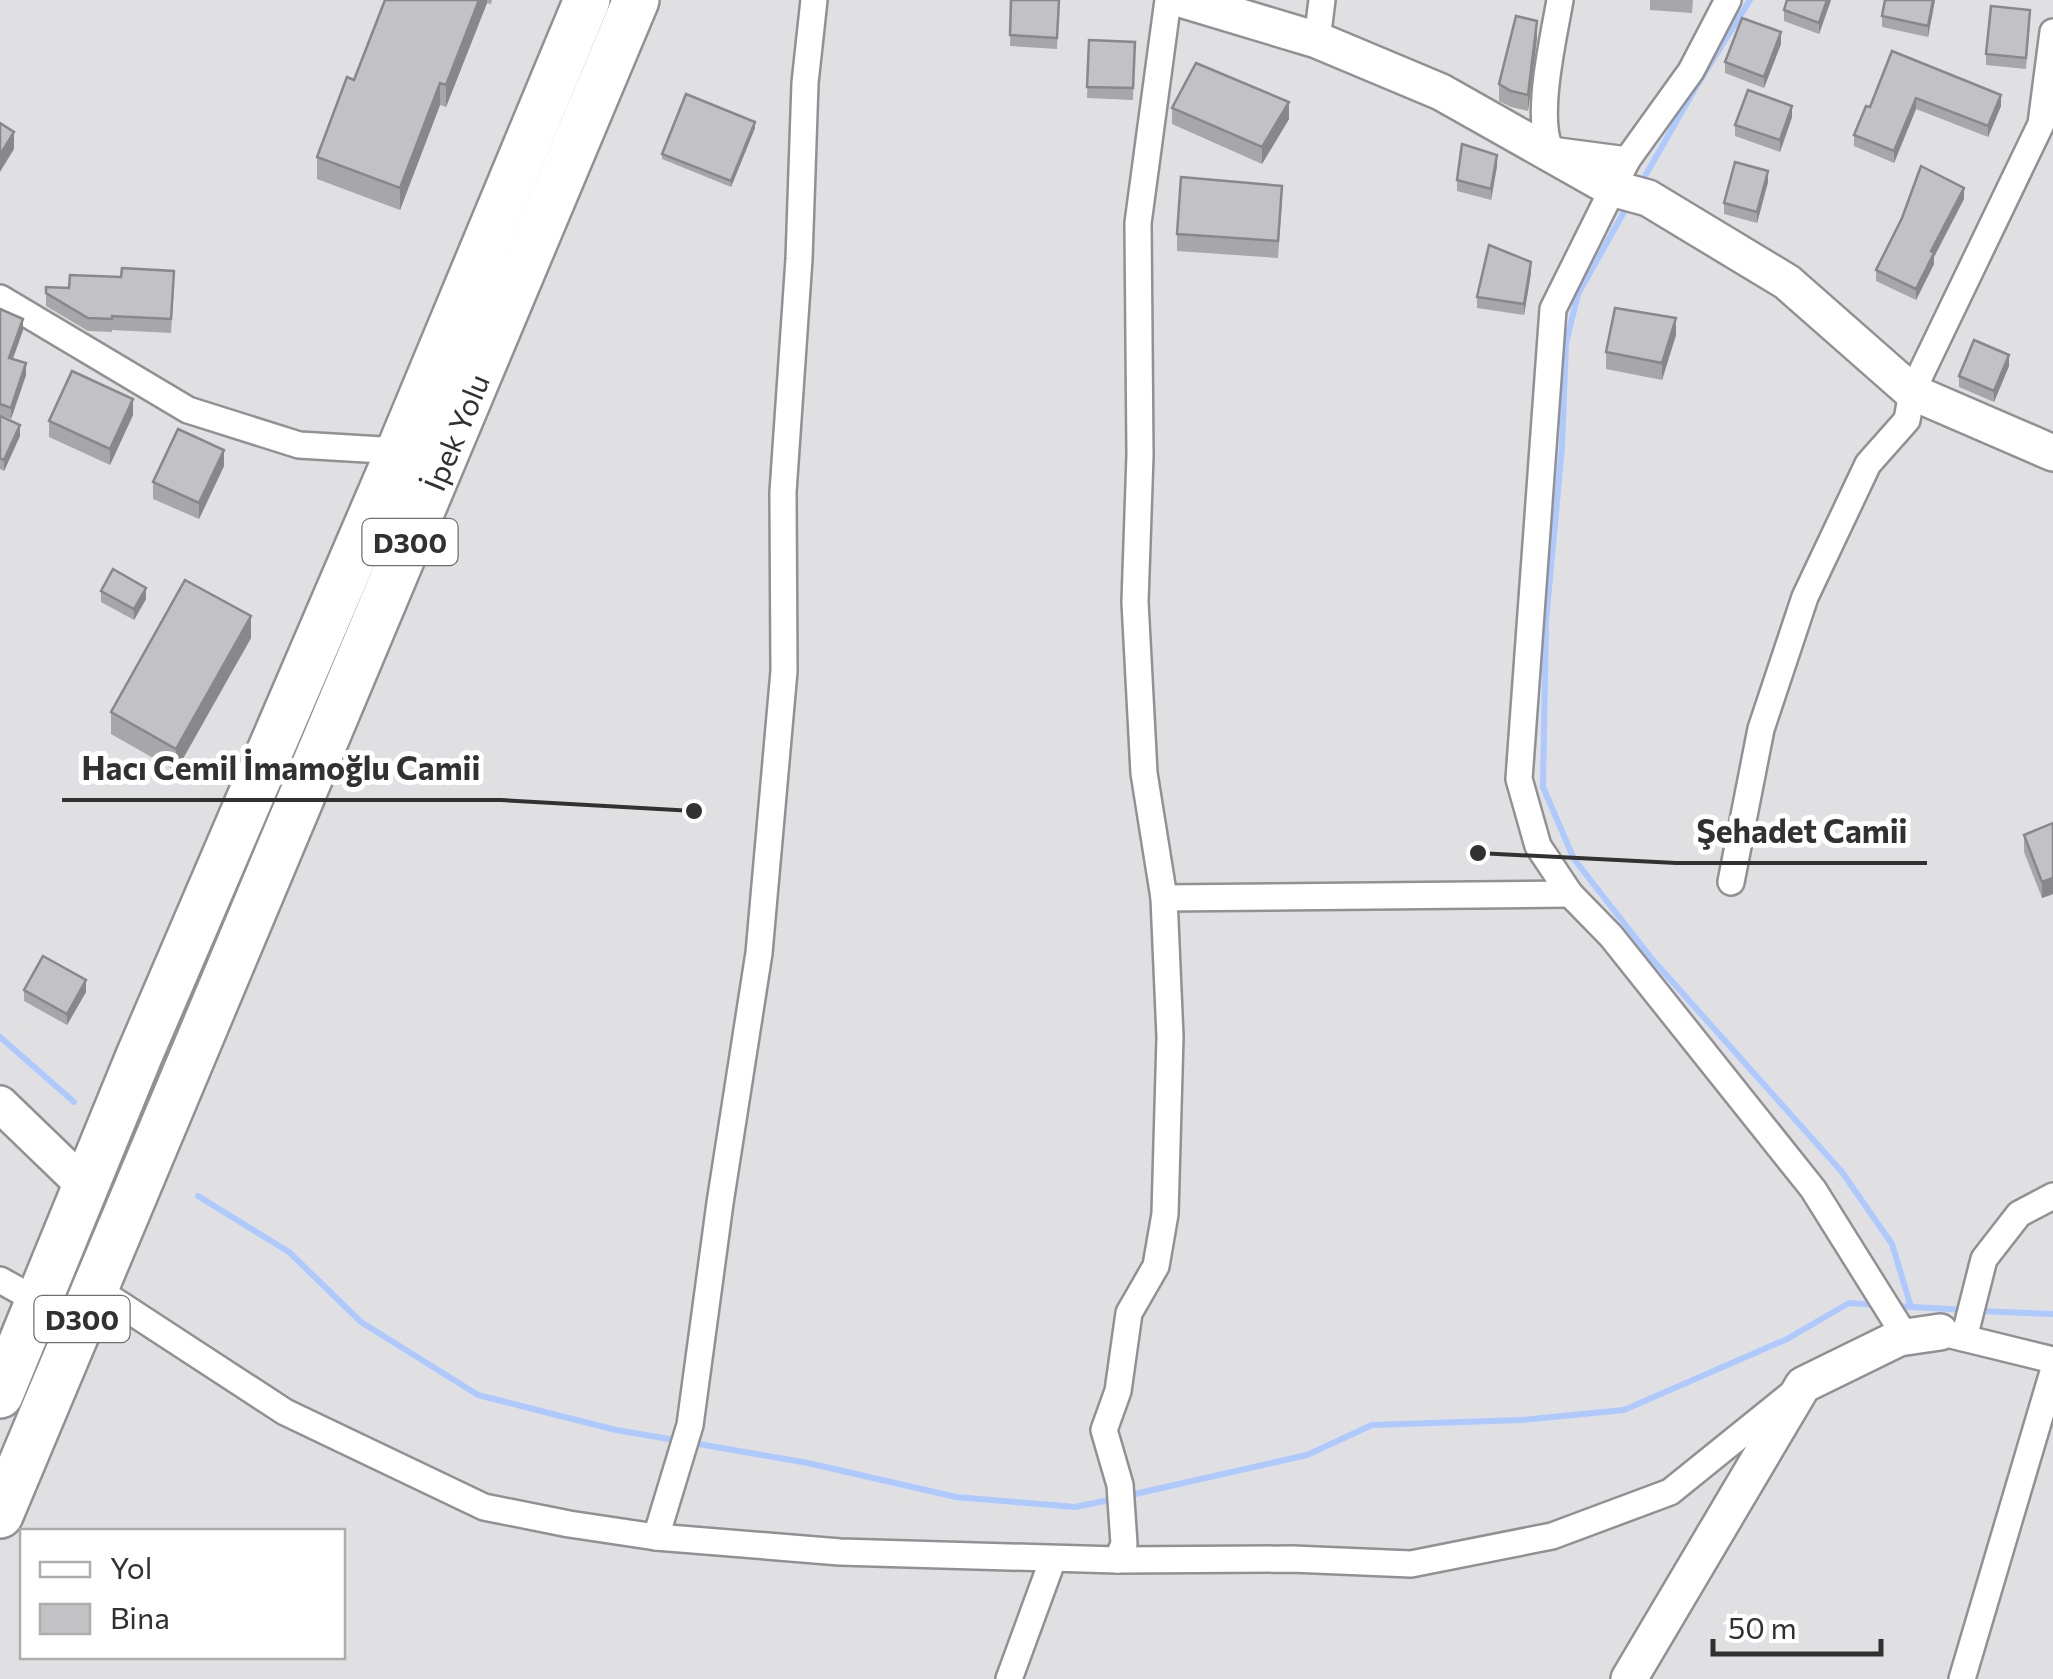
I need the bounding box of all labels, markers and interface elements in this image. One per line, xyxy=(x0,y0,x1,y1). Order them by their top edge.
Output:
street label: İpek Yolu xyxy=(414,368,496,496)
road number: D300 xyxy=(362,519,458,565)
callout: Hacı Cemil İmamoğlu Camii xyxy=(62,738,501,800)
text: Hacı Cemil İmamoğlu Camii xyxy=(82,747,480,787)
callout: Şehadet Camii xyxy=(1676,801,1927,863)
text: Şehadet Camii xyxy=(1697,810,1908,850)
road number: D300 xyxy=(34,1296,130,1342)
legend xyxy=(20,1529,345,1659)
text: Yol xyxy=(110,1548,152,1585)
scale bar xyxy=(1713,1594,1880,1656)
text: Bina xyxy=(110,1598,170,1635)
text: 50 m xyxy=(1728,1608,1797,1645)

